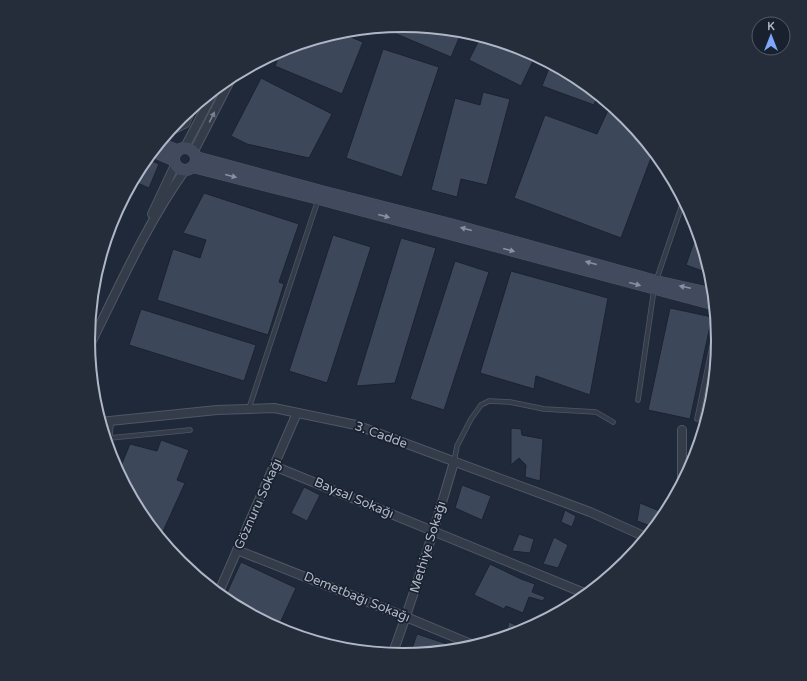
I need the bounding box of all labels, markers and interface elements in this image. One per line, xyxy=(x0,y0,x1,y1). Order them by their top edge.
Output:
north arrow xyxy=(751,16,791,56)
text: K xyxy=(767,20,775,33)
one-way arrow xyxy=(209,111,215,123)
one-way arrow xyxy=(225,174,237,180)
one-way arrow xyxy=(378,213,390,219)
one-way arrow xyxy=(460,225,472,231)
one-way arrow xyxy=(503,247,515,253)
one-way arrow xyxy=(585,260,597,266)
one-way arrow xyxy=(629,281,641,287)
one-way arrow xyxy=(679,284,691,290)
street label: 3. Cadde xyxy=(352,418,410,452)
street label: Göznuru Sokağı xyxy=(231,456,285,552)
street label: Baysal Sokağı xyxy=(312,474,396,522)
street label: Methiye Sokağı xyxy=(406,499,450,595)
street label: Demetbağı Sokağı xyxy=(302,568,412,626)

